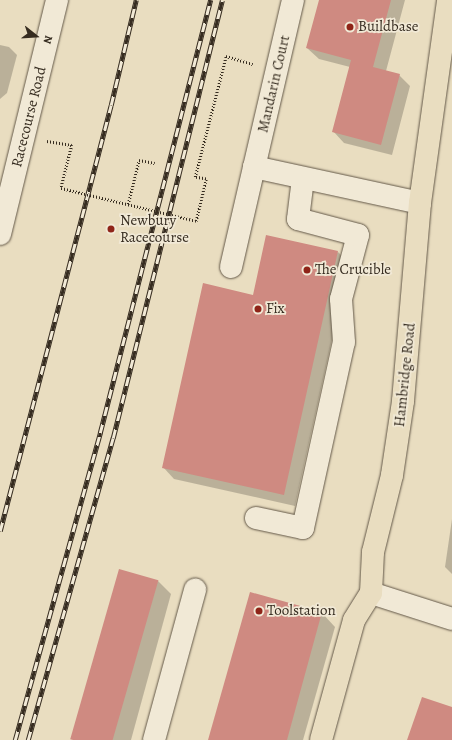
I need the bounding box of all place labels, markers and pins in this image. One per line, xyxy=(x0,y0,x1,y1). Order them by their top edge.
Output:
place label: Buildbase xyxy=(358,18,418,36)
marker: Buildbase xyxy=(345,22,355,32)
place label: Newbury Racecourse xyxy=(120,211,189,246)
marker: Newbury Racecourse xyxy=(105,223,117,235)
place label: The Crucible xyxy=(315,261,391,279)
marker: The Crucible xyxy=(302,265,312,275)
place label: Fix xyxy=(266,300,285,318)
marker: Fix xyxy=(253,304,263,314)
place label: Toolstation xyxy=(267,602,336,620)
marker: Toolstation xyxy=(254,606,264,616)

